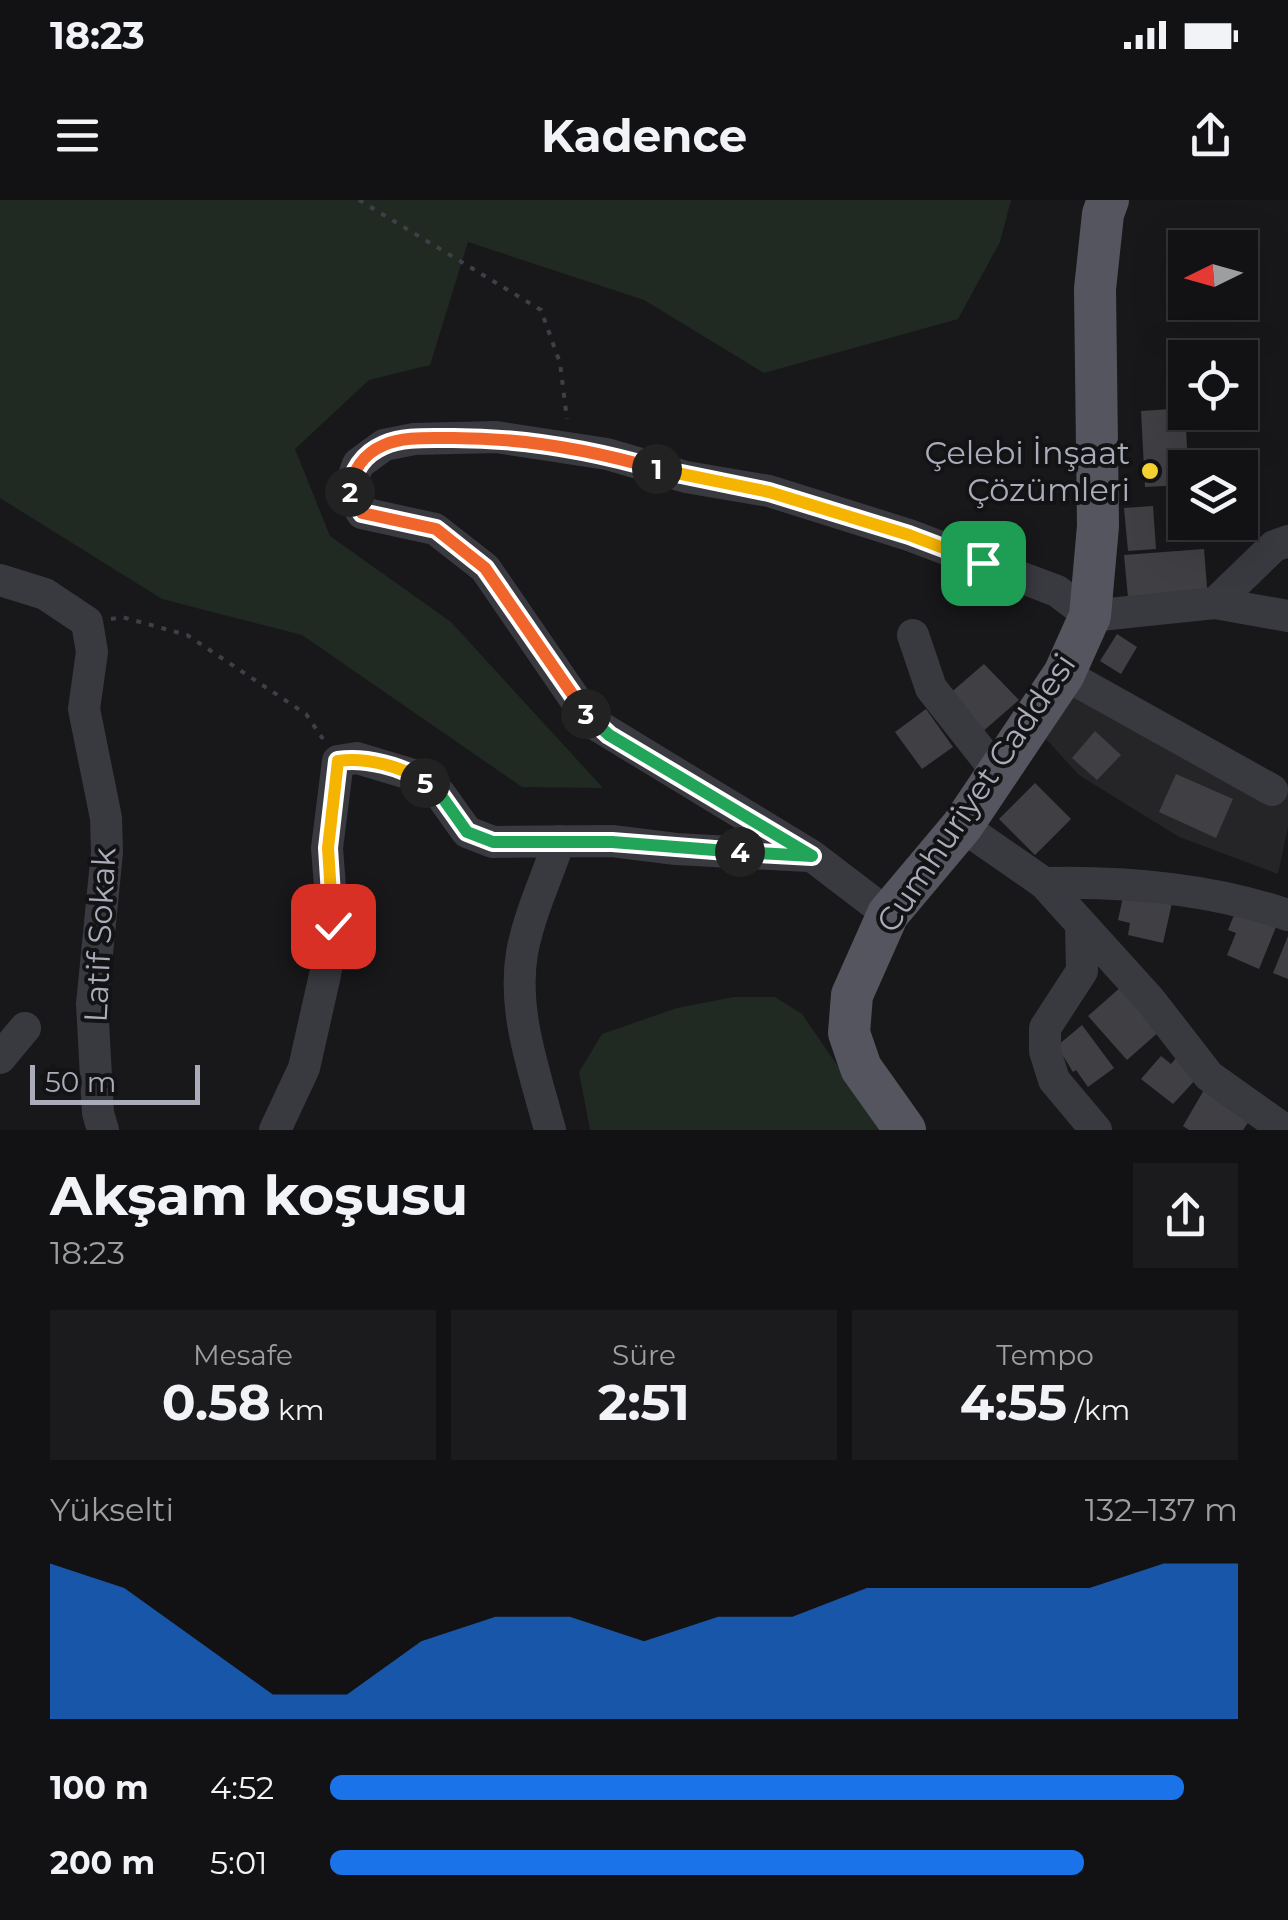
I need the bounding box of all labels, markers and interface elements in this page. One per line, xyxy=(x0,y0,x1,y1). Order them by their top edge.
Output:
text: 18:23 xyxy=(50,12,145,59)
icon: menu xyxy=(50,108,105,163)
text: Kadence xyxy=(541,108,747,163)
icon: share xyxy=(1183,108,1238,163)
north arrow xyxy=(1168,230,1258,320)
map controls xyxy=(1168,230,1258,540)
button: locate xyxy=(1168,340,1258,430)
place label: Çelebi İnşaat Çözümleri xyxy=(924,433,1130,509)
pin: 1 xyxy=(632,444,682,494)
button: layers xyxy=(1168,450,1258,540)
text: 1 xyxy=(652,452,662,486)
marker: Çelebi İnşaat Çözümleri xyxy=(1139,460,1161,482)
pin: 2 xyxy=(325,467,375,517)
text: 2 xyxy=(342,475,358,509)
pin xyxy=(941,521,1026,606)
icon: arrive xyxy=(956,536,1011,591)
street label: Cumhuriyet Caddesi xyxy=(868,646,1083,939)
pin: 3 xyxy=(561,689,611,739)
text: 3 xyxy=(578,697,594,731)
pin: 5 xyxy=(400,758,450,808)
text: 5 xyxy=(417,766,433,800)
pin: 4 xyxy=(715,827,765,877)
text: 4 xyxy=(730,835,750,869)
street label: Latif Sokak xyxy=(75,847,124,1023)
pin xyxy=(291,884,376,969)
icon: check xyxy=(306,899,361,954)
scale bar xyxy=(30,1060,200,1104)
text: 50 m xyxy=(45,1065,116,1099)
text: Akşam koşusu xyxy=(50,1162,468,1229)
button: share xyxy=(1133,1163,1238,1268)
text: 18:23 xyxy=(50,1233,125,1272)
text: Mesafe xyxy=(193,1338,293,1372)
text: Süre xyxy=(612,1338,676,1372)
text: Tempo xyxy=(996,1338,1094,1372)
text: 0.58 xyxy=(162,1372,271,1433)
text: 2:51 xyxy=(598,1372,690,1433)
text: 4:55 xyxy=(960,1372,1067,1433)
text: km xyxy=(271,1393,324,1427)
text: /km xyxy=(1067,1393,1130,1427)
text: Yükselti xyxy=(50,1490,174,1529)
text: 132–137 m xyxy=(1085,1490,1238,1529)
text: 100 m xyxy=(50,1768,149,1807)
text: 4:52 xyxy=(210,1768,274,1807)
text: 200 m xyxy=(50,1843,155,1882)
text: 5:01 xyxy=(210,1843,268,1882)

